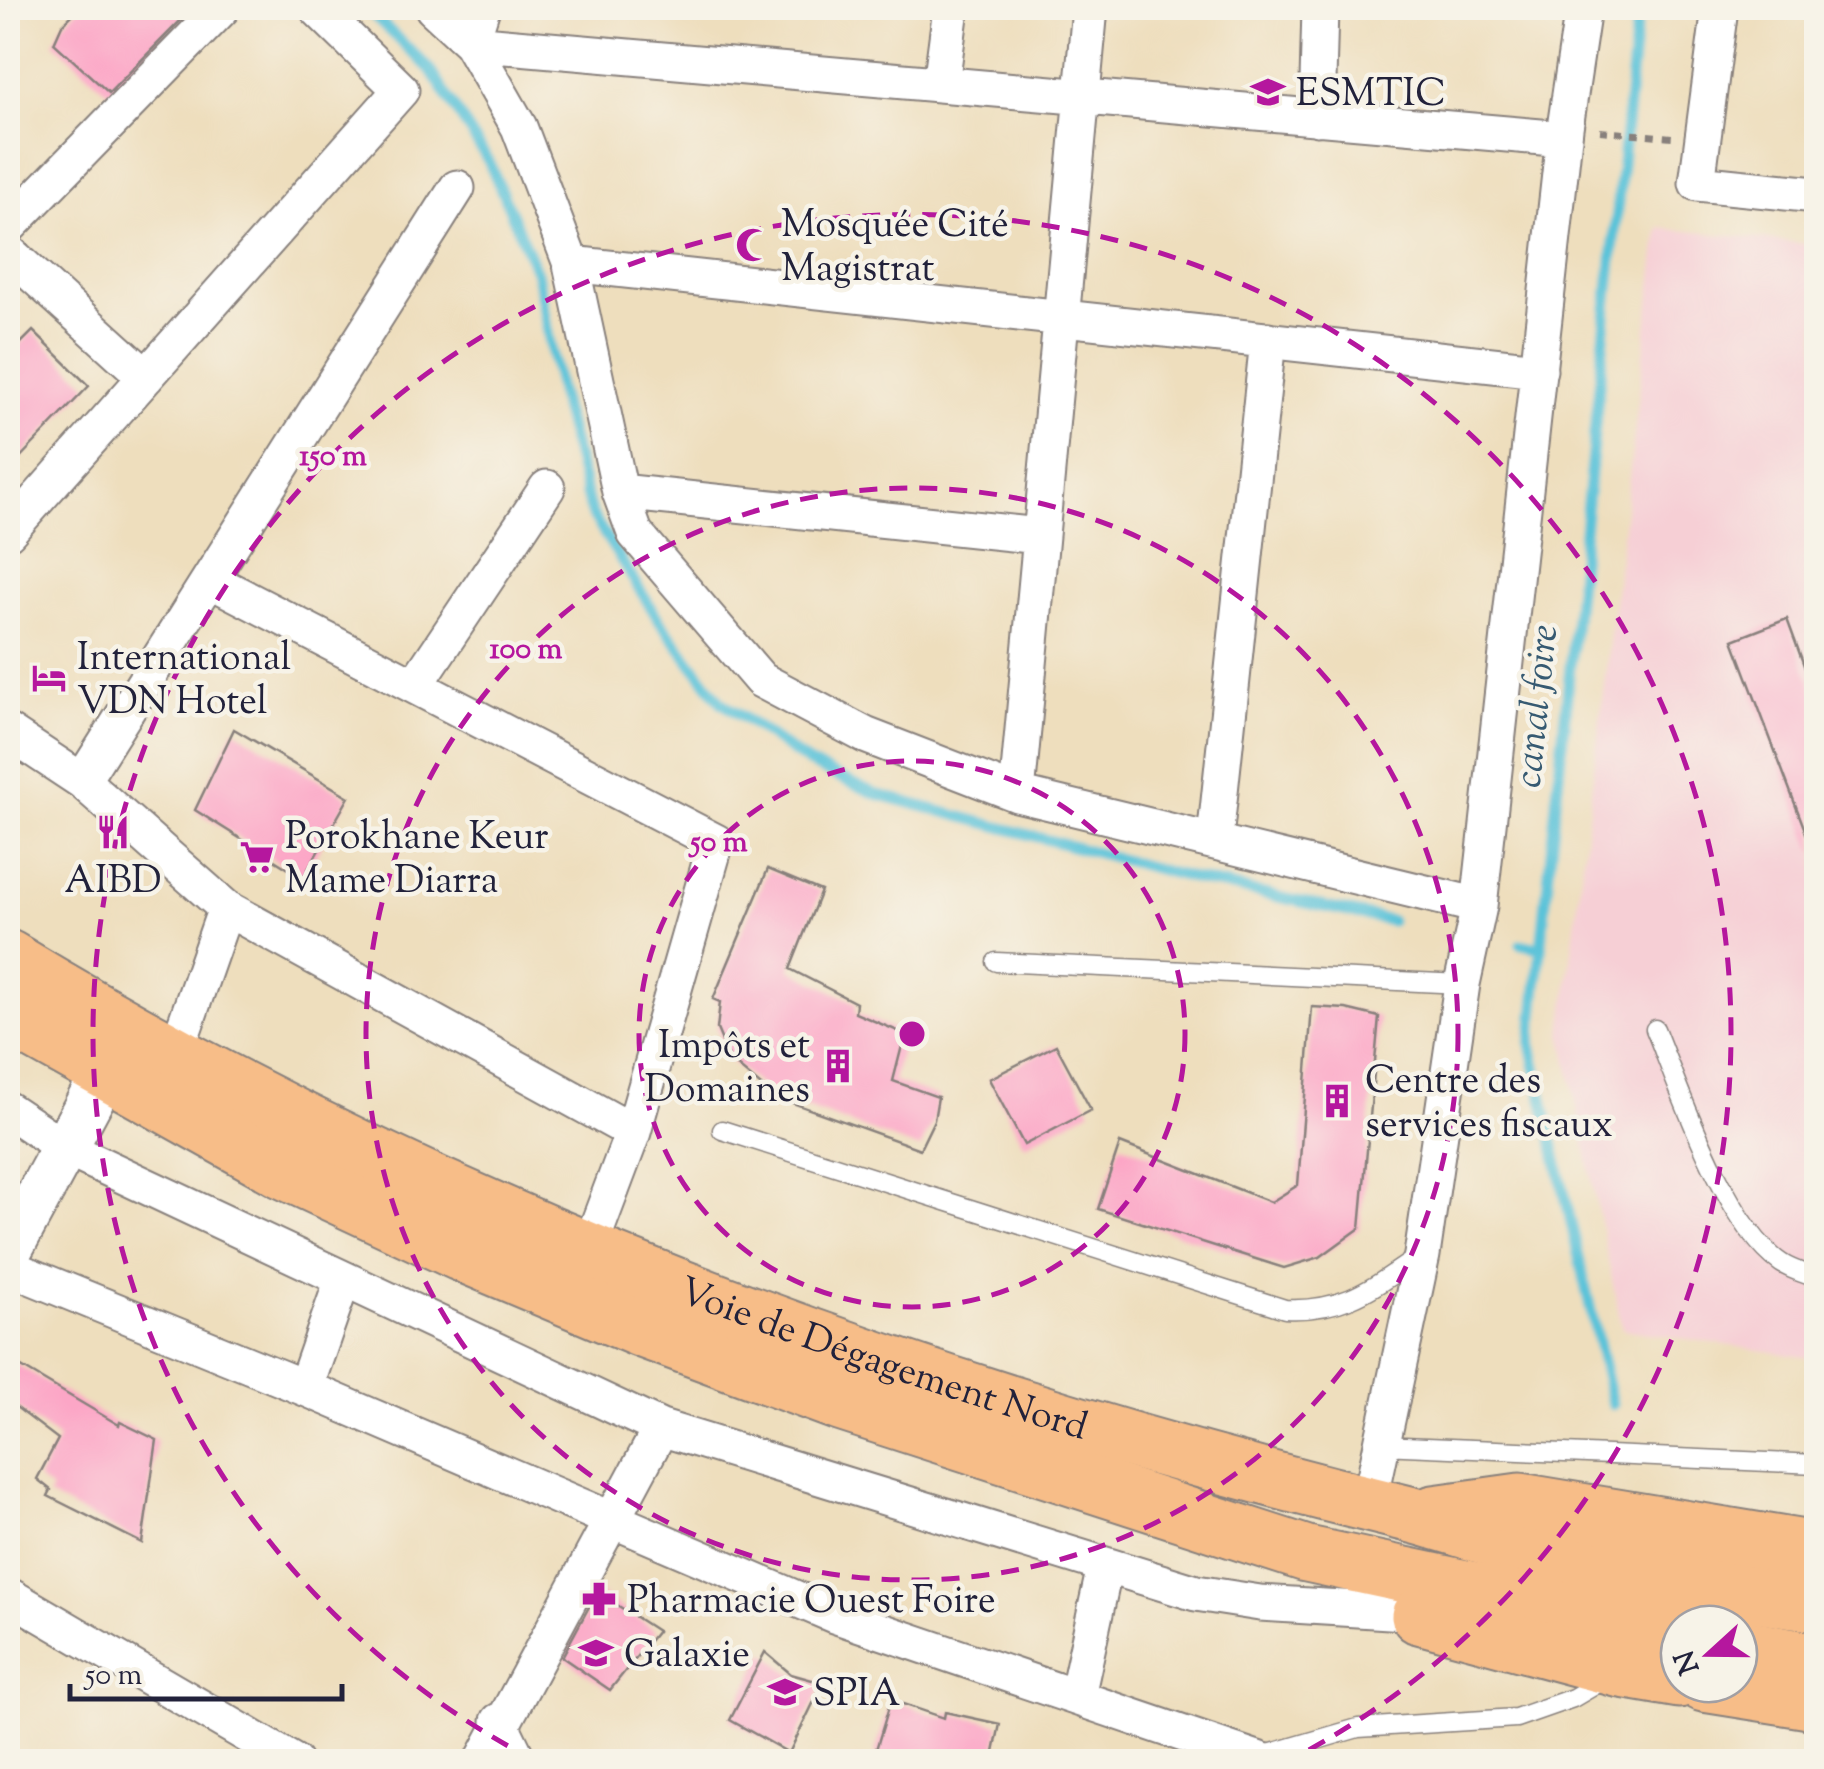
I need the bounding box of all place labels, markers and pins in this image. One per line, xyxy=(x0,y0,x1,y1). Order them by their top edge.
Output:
place label: ESMTIC xyxy=(1296,69,1446,123)
school or university icon: ESMTIC xyxy=(1249,73,1287,111)
place label: Mosquée Cité Magistrat xyxy=(781,200,1009,298)
mosque icon: Mosquée Cité Magistrat xyxy=(734,226,772,264)
place label: International VDN Hotel xyxy=(77,633,291,731)
hotel icon: International VDN Hotel xyxy=(30,659,68,697)
place label: Porokhane Keur Mame Diarra xyxy=(285,812,549,910)
restaurant icon: AIBD xyxy=(94,813,132,851)
supermarket icon: Porokhane Keur Mame Diarra xyxy=(238,838,276,876)
place label: AIBD xyxy=(64,856,162,910)
centre of rings xyxy=(894,1016,930,1052)
place label: Impôts et Domaines xyxy=(645,1021,810,1119)
building icon: Impôts et Domaines xyxy=(819,1047,857,1085)
place label: Centre des services fiscaux xyxy=(1365,1056,1613,1154)
building icon: Centre des services fiscaux xyxy=(1318,1082,1356,1120)
place label: Pharmacie Ouest Foire xyxy=(627,1576,996,1630)
pharmacy icon: Pharmacie Ouest Foire xyxy=(580,1580,618,1618)
place label: Galaxie xyxy=(624,1630,750,1684)
school or university icon: Galaxie xyxy=(577,1634,615,1672)
place label: SPIA xyxy=(813,1669,901,1723)
school or university icon: SPIA xyxy=(766,1673,804,1711)

